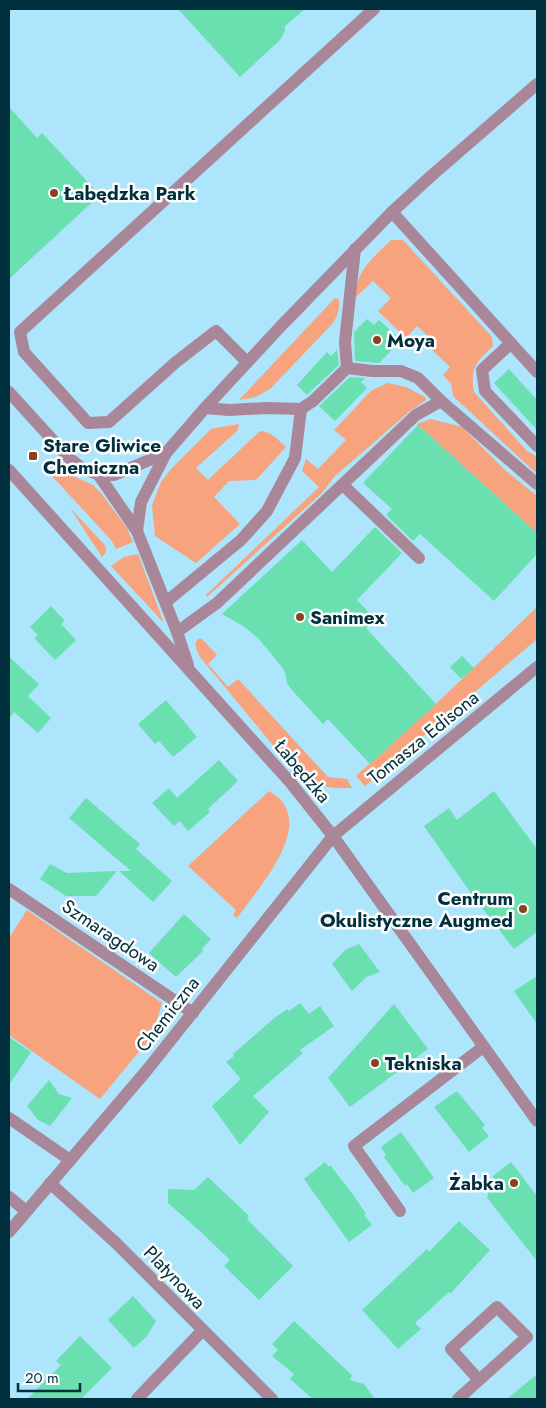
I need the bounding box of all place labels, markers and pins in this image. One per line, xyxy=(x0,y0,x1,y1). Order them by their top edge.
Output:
place label: Łabędzka Park xyxy=(63,180,196,207)
marker: Łabędzka Park xyxy=(48,187,60,199)
place label: Moya xyxy=(387,327,435,354)
marker: Moya xyxy=(371,334,383,346)
place label: Stare Gliwice Chemiczna xyxy=(43,432,161,481)
marker: Stare Gliwice Chemiczna xyxy=(27,450,39,462)
place label: Sanimex xyxy=(310,604,385,631)
marker: Sanimex xyxy=(294,611,306,623)
place label: Centrum Okulistyczne Augmed xyxy=(320,885,513,934)
marker: Centrum Okulistyczne Augmed xyxy=(517,903,529,915)
place label: Tekniska xyxy=(385,1050,462,1077)
marker: Tekniska xyxy=(369,1057,381,1069)
place label: Żabka xyxy=(449,1170,504,1197)
marker: Żabka xyxy=(508,1177,520,1189)

